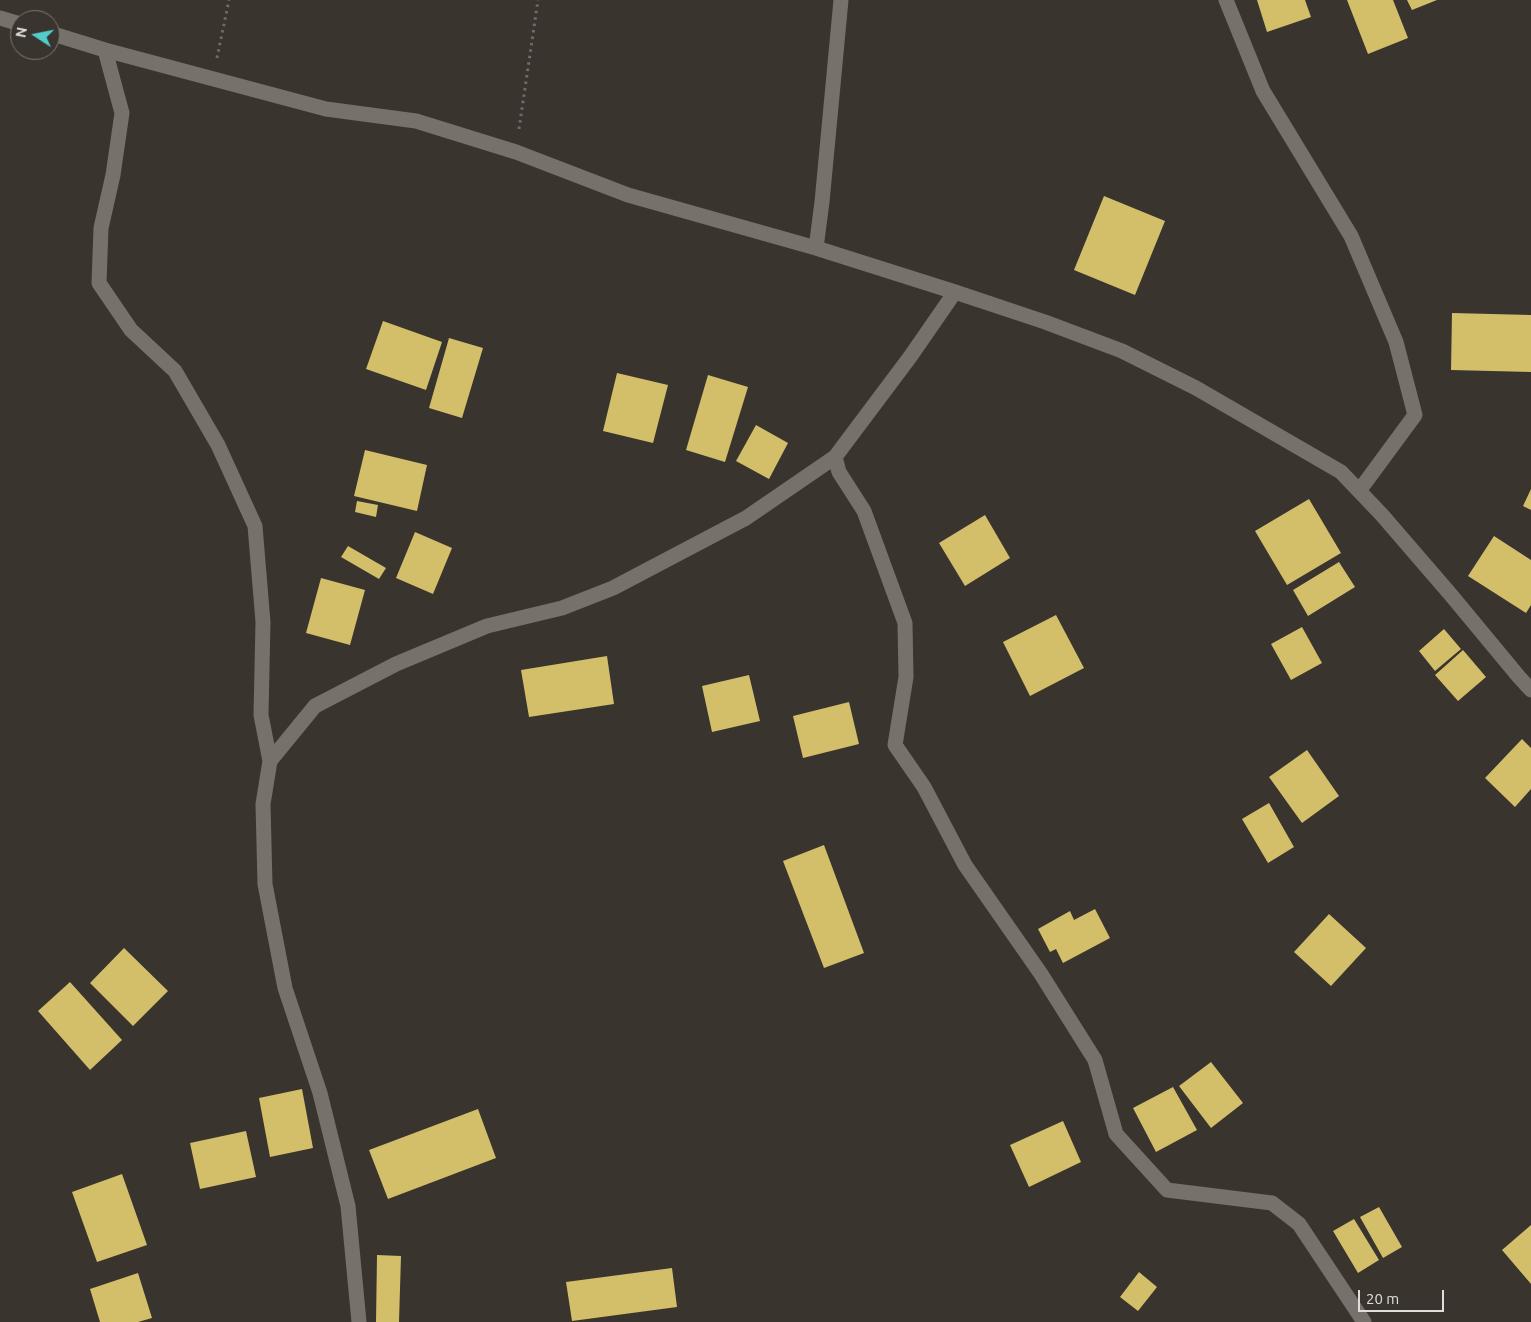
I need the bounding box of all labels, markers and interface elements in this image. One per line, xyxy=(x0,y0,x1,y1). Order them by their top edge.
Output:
north arrow xyxy=(10,10,60,60)
text: N xyxy=(12,26,30,39)
scale bar xyxy=(1361,1280,1447,1312)
text: 20 m xyxy=(1366,1290,1399,1307)

